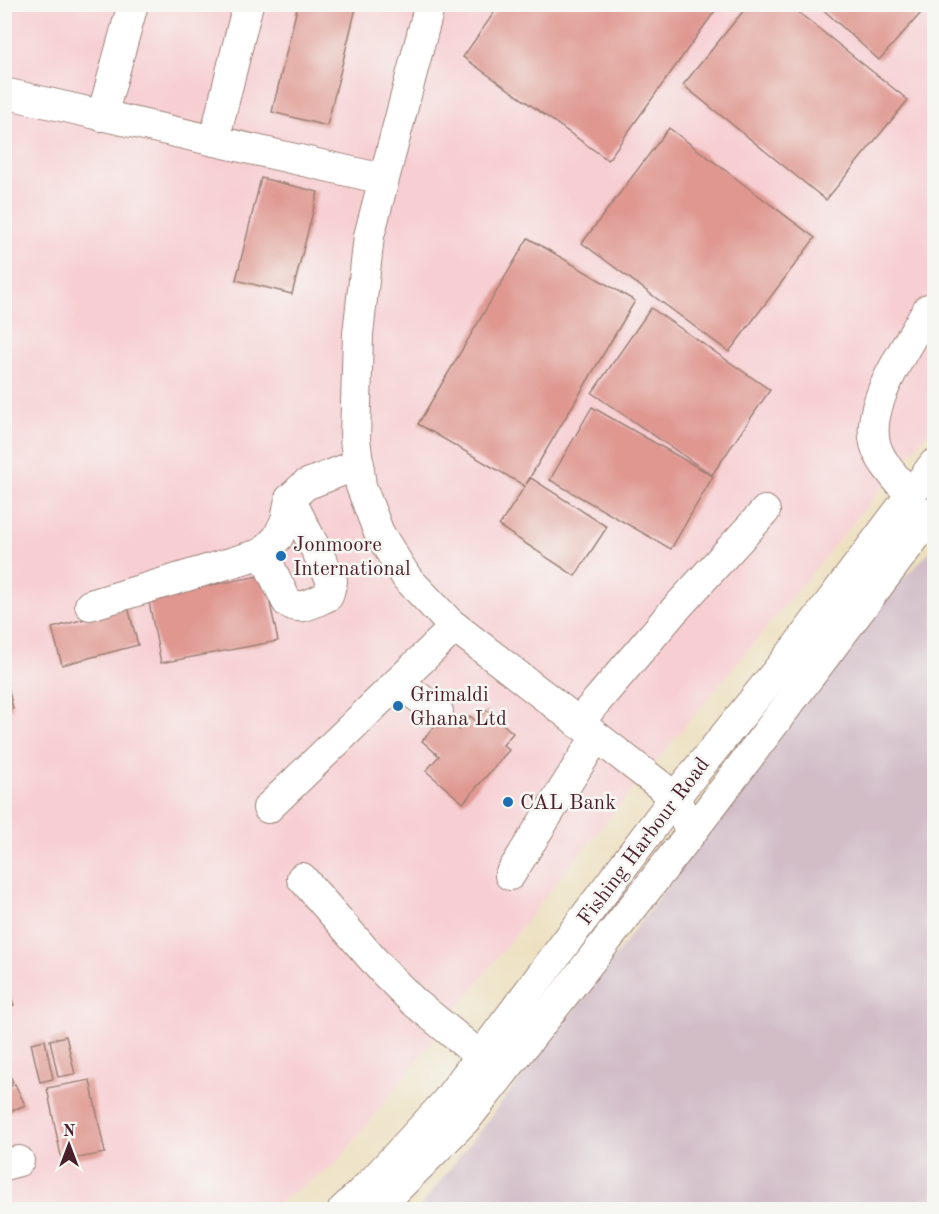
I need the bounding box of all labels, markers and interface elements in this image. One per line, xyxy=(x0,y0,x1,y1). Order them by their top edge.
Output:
place label: Jonmoore International xyxy=(293,535,411,580)
marker: Jonmoore International xyxy=(274,549,288,563)
place label: Grimaldi Ghana Ltd xyxy=(410,685,507,730)
marker: Grimaldi Ghana Ltd xyxy=(391,699,405,713)
street label: Fishing Harbour Road xyxy=(574,754,714,930)
place label: CAL Bank xyxy=(520,793,616,814)
marker: CAL Bank xyxy=(501,795,515,809)
north arrow xyxy=(39,1115,99,1175)
text: N xyxy=(63,1124,76,1140)

